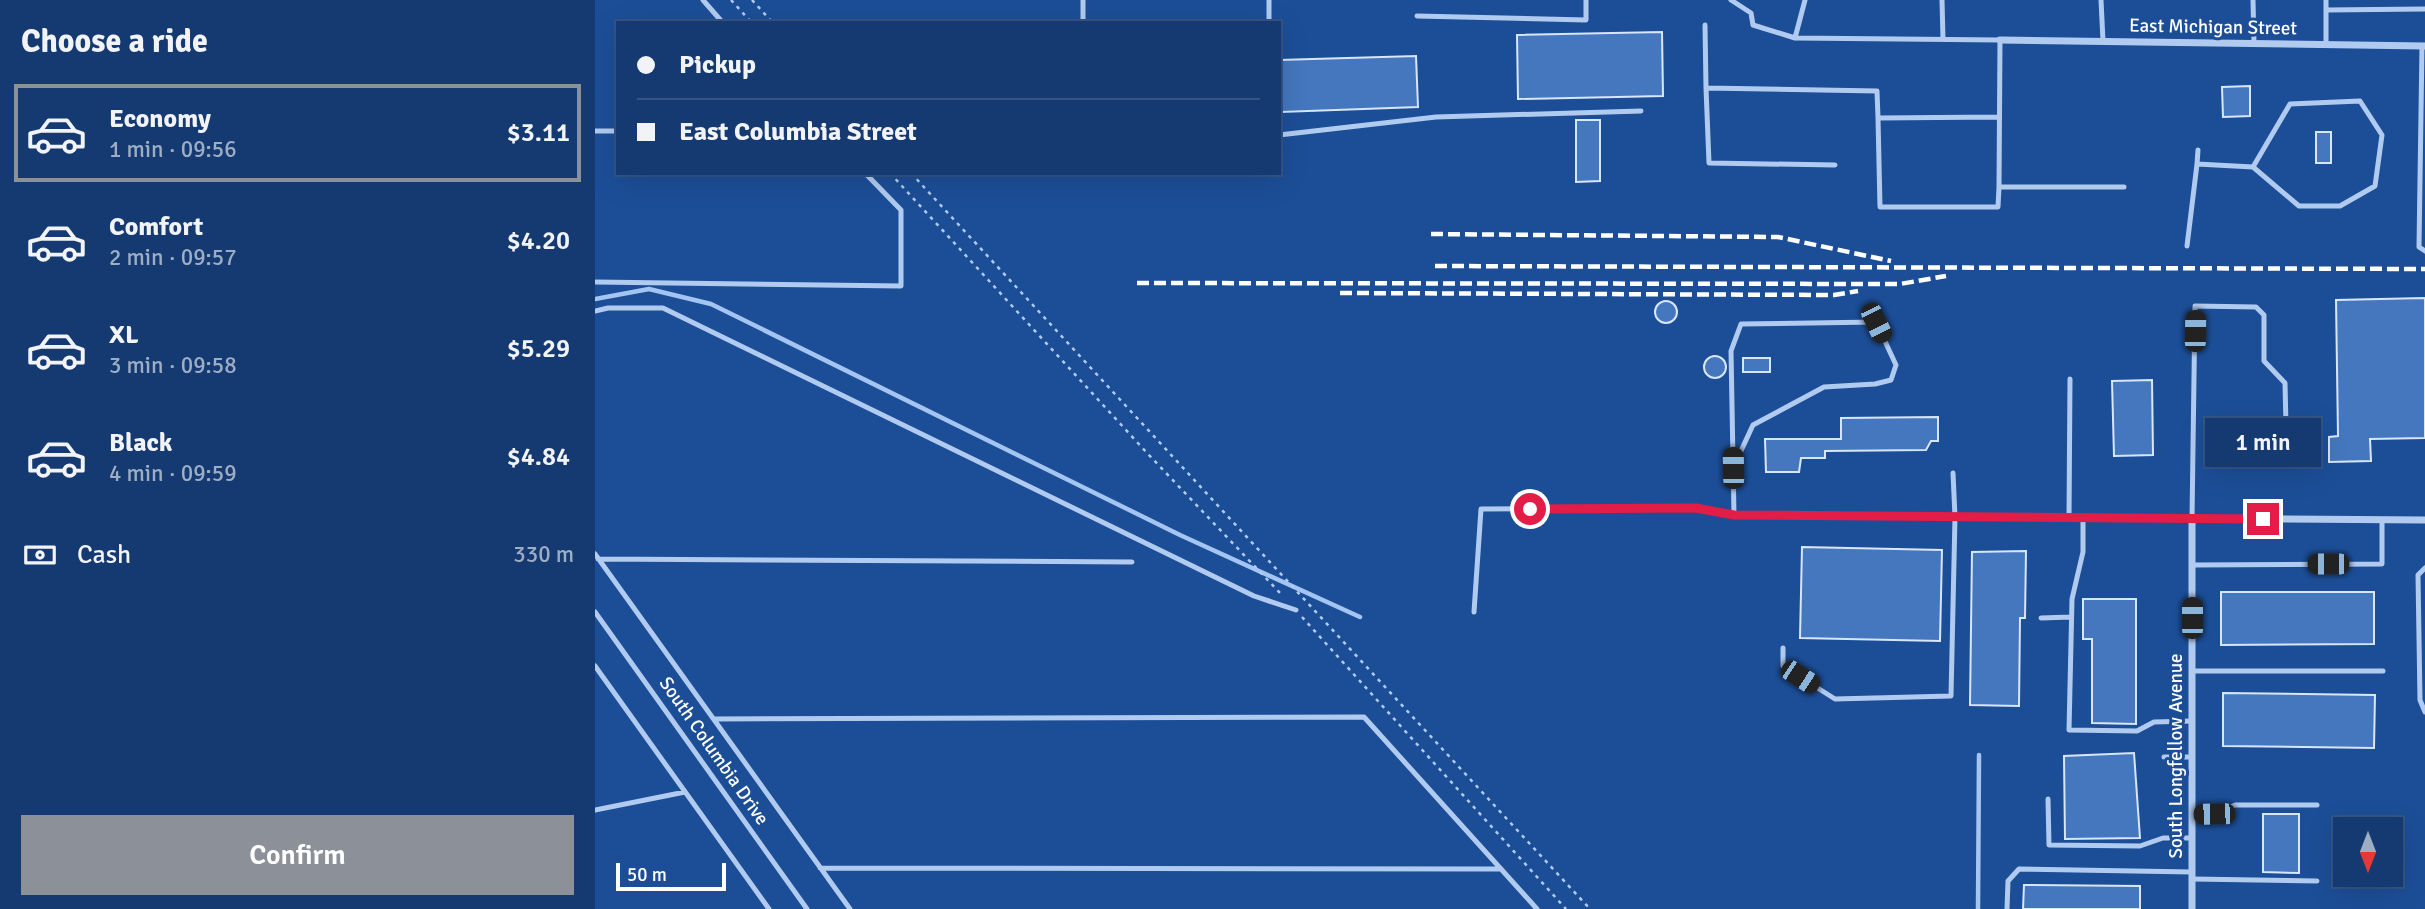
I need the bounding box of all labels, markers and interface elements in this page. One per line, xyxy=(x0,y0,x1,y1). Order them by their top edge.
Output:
street label: East Michigan Street xyxy=(2129,14,2298,40)
text: Choose a ride xyxy=(21,22,208,61)
text: Pickup xyxy=(679,49,756,81)
icon: car xyxy=(25,102,88,165)
text: Economy xyxy=(109,103,211,135)
text: East Columbia Street xyxy=(679,116,917,148)
text: $3.11 xyxy=(507,117,570,149)
text: 1 min · 09:56 xyxy=(109,135,237,164)
icon: car xyxy=(25,210,88,273)
text: Comfort xyxy=(109,211,203,243)
text: $4.20 xyxy=(507,225,570,257)
text: 2 min · 09:57 xyxy=(109,243,237,272)
car xyxy=(1858,300,1895,346)
car xyxy=(2185,310,2206,352)
icon: car xyxy=(25,318,88,381)
text: XL xyxy=(109,319,139,351)
text: $5.29 xyxy=(507,333,570,365)
text: 3 min · 09:58 xyxy=(109,351,237,380)
callout: 1 min xyxy=(2205,418,2321,466)
icon: car xyxy=(25,426,88,489)
text: Black xyxy=(109,427,172,459)
text: 1 min xyxy=(2235,428,2291,457)
text: $4.84 xyxy=(507,441,570,473)
car xyxy=(1723,447,1744,489)
text: 4 min · 09:59 xyxy=(109,459,237,488)
route start xyxy=(1514,493,1546,525)
route end xyxy=(2247,503,2279,535)
icon: cash xyxy=(21,536,59,574)
text: Cash xyxy=(77,539,131,571)
text: 330 m xyxy=(513,540,574,569)
car xyxy=(2308,554,2350,575)
car xyxy=(2182,597,2203,639)
street label: South Longfellow Avenue xyxy=(2164,653,2188,859)
car xyxy=(1777,657,1824,697)
street label: South Columbia Drive xyxy=(654,672,774,830)
car xyxy=(2193,803,2236,825)
button: Confirm xyxy=(21,815,574,895)
north arrow xyxy=(2333,817,2403,887)
map controls xyxy=(2333,817,2403,887)
scale bar xyxy=(616,860,726,892)
text: 50 m xyxy=(627,863,667,887)

